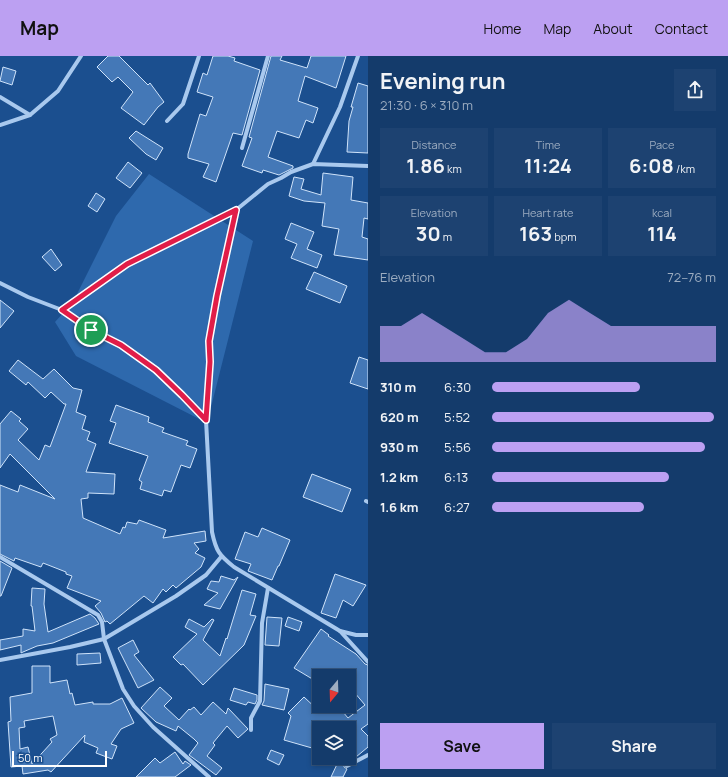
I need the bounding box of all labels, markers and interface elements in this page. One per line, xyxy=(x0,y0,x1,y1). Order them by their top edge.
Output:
text: Map xyxy=(20,15,59,41)
text: Home xyxy=(484,19,521,38)
text: Map xyxy=(543,19,571,38)
text: About xyxy=(593,19,633,38)
text: Contact xyxy=(655,19,708,38)
text: Evening run xyxy=(380,66,505,96)
button: share xyxy=(674,69,716,111)
text: 21:30 · 6 × 310 m xyxy=(380,96,473,114)
text: Distance xyxy=(411,137,457,152)
text: Time xyxy=(536,137,560,152)
text: Pace xyxy=(650,137,674,152)
text: 1.86 xyxy=(406,152,445,179)
text: 11:24 xyxy=(524,152,572,179)
text: 6:08 xyxy=(629,152,674,179)
text: km xyxy=(445,161,462,176)
text: /km xyxy=(674,161,695,176)
text: Elevation xyxy=(411,205,457,220)
text: Heart rate xyxy=(522,205,574,220)
text: kcal xyxy=(652,205,672,220)
text: 30 xyxy=(416,220,441,247)
text: 163 xyxy=(519,220,552,247)
text: 114 xyxy=(647,220,677,247)
text: m xyxy=(441,229,452,244)
text: bpm xyxy=(552,229,577,244)
text: Elevation xyxy=(380,268,435,286)
text: 72–76 m xyxy=(667,268,716,286)
pin xyxy=(74,313,108,347)
icon: arrive xyxy=(80,319,102,341)
text: 310 m xyxy=(380,378,416,396)
text: 6:30 xyxy=(444,378,471,396)
text: 620 m xyxy=(380,408,419,426)
text: 5:52 xyxy=(444,408,470,426)
text: 930 m xyxy=(380,438,418,456)
text: 5:56 xyxy=(444,438,471,456)
text: 1.2 km xyxy=(380,468,418,486)
text: 6:13 xyxy=(444,468,468,486)
text: 1.6 km xyxy=(380,498,418,516)
text: 6:27 xyxy=(444,498,470,516)
north arrow xyxy=(312,669,356,713)
map controls xyxy=(312,669,356,765)
button: layers xyxy=(312,721,356,765)
button: Save xyxy=(380,723,544,769)
button: Share xyxy=(552,723,716,769)
scale bar xyxy=(12,749,107,768)
text: 50 m xyxy=(18,750,43,765)

